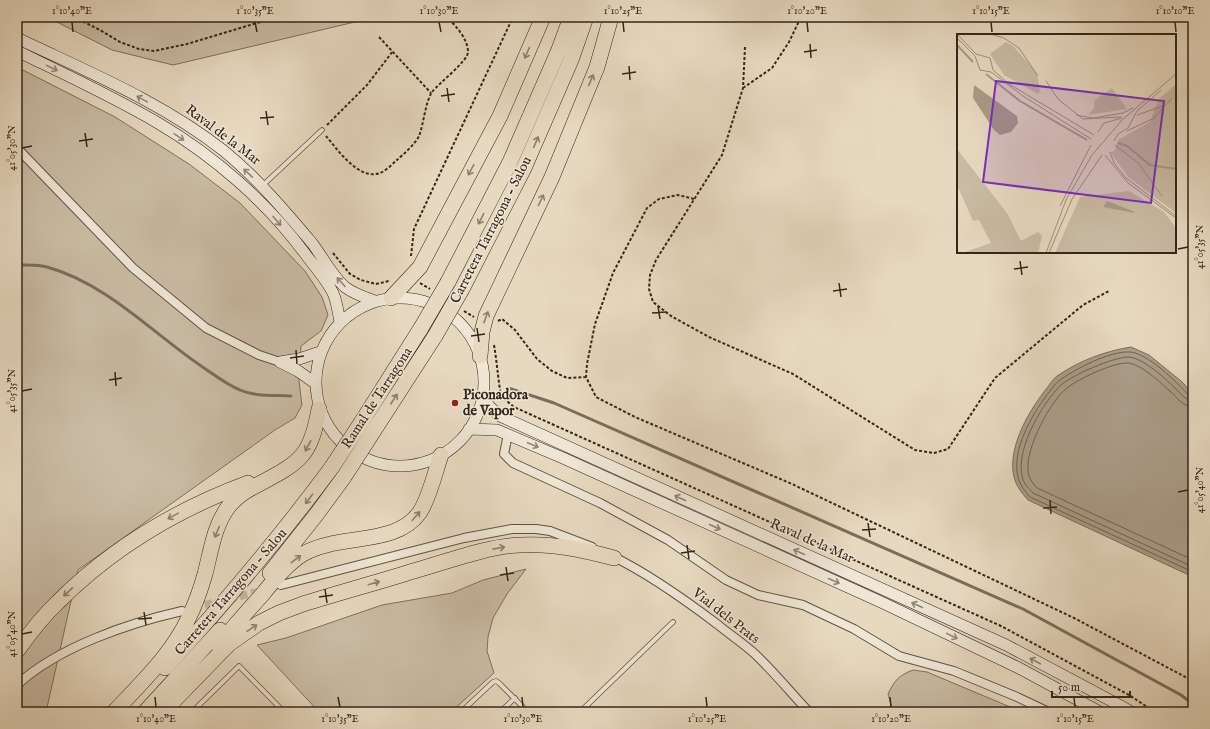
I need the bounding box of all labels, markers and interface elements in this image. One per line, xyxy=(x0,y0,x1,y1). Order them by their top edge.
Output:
text: 1°10'40"E xyxy=(52,5,92,18)
text: 1°10'35"E xyxy=(236,5,274,18)
text: 1°10'30"E xyxy=(420,5,458,18)
text: 1°10'25"E xyxy=(604,5,642,18)
text: 1°10'20"E xyxy=(787,5,827,18)
text: 1°10'15"E xyxy=(972,5,1010,18)
text: 1°10'10"E xyxy=(1156,5,1194,18)
inset map xyxy=(957,34,1176,253)
one-way arrow xyxy=(523,46,530,58)
one-way arrow xyxy=(46,65,58,72)
one-way arrow xyxy=(588,74,596,86)
one-way arrow xyxy=(136,94,148,102)
street label: Raval de la Mar xyxy=(182,101,264,169)
text: 41°05'30"N xyxy=(6,125,19,171)
one-way arrow xyxy=(173,133,184,141)
one-way arrow xyxy=(532,136,540,148)
street label: Carretera Tarragona - Salou xyxy=(446,153,536,307)
one-way arrow xyxy=(467,164,475,176)
one-way arrow xyxy=(243,168,253,177)
one-way arrow xyxy=(538,194,545,206)
one-way arrow xyxy=(476,212,484,224)
one-way arrow xyxy=(273,215,282,226)
text: 41°05'35"N xyxy=(1194,225,1207,269)
one-way arrow xyxy=(337,278,346,288)
one-way arrow xyxy=(483,312,491,324)
street label: Ramal de Tarragona xyxy=(337,343,417,452)
text: 41°05'35"N xyxy=(6,369,19,413)
place label: Piconadora de Vapor xyxy=(463,386,529,420)
one-way arrow xyxy=(390,394,398,405)
marker: Piconadora de Vapor xyxy=(450,398,460,408)
one-way arrow xyxy=(304,440,312,452)
one-way arrow xyxy=(527,442,539,449)
text: 41°05'40"N xyxy=(1194,466,1207,513)
one-way arrow xyxy=(305,493,313,504)
one-way arrow xyxy=(675,494,687,501)
one-way arrow xyxy=(411,511,420,522)
one-way arrow xyxy=(167,513,179,521)
street label: Raval de la Mar xyxy=(767,515,857,567)
one-way arrow xyxy=(709,524,721,532)
street label: Carretera Tarragona - Salou xyxy=(171,525,291,659)
one-way arrow xyxy=(212,526,220,538)
one-way arrow xyxy=(492,544,505,552)
one-way arrow xyxy=(793,548,805,555)
one-way arrow xyxy=(291,555,302,564)
one-way arrow xyxy=(828,578,840,585)
one-way arrow xyxy=(367,579,380,586)
street label: Vial dels Prats xyxy=(688,583,763,648)
one-way arrow xyxy=(63,587,73,597)
one-way arrow xyxy=(912,601,924,609)
text: 41°05'40"N xyxy=(6,610,19,657)
one-way arrow xyxy=(247,624,258,632)
one-way arrow xyxy=(945,633,957,640)
one-way arrow xyxy=(1029,656,1041,664)
scale bar xyxy=(1052,673,1130,699)
text: 50 m xyxy=(1058,680,1080,695)
text: 1°10'40"E xyxy=(136,713,176,726)
text: 1°10'35"E xyxy=(321,713,359,726)
text: 1°10'30"E xyxy=(504,713,542,726)
text: 1°10'25"E xyxy=(688,713,726,726)
text: 1°10'20"E xyxy=(871,713,911,726)
text: 1°10'15"E xyxy=(1056,713,1094,726)

